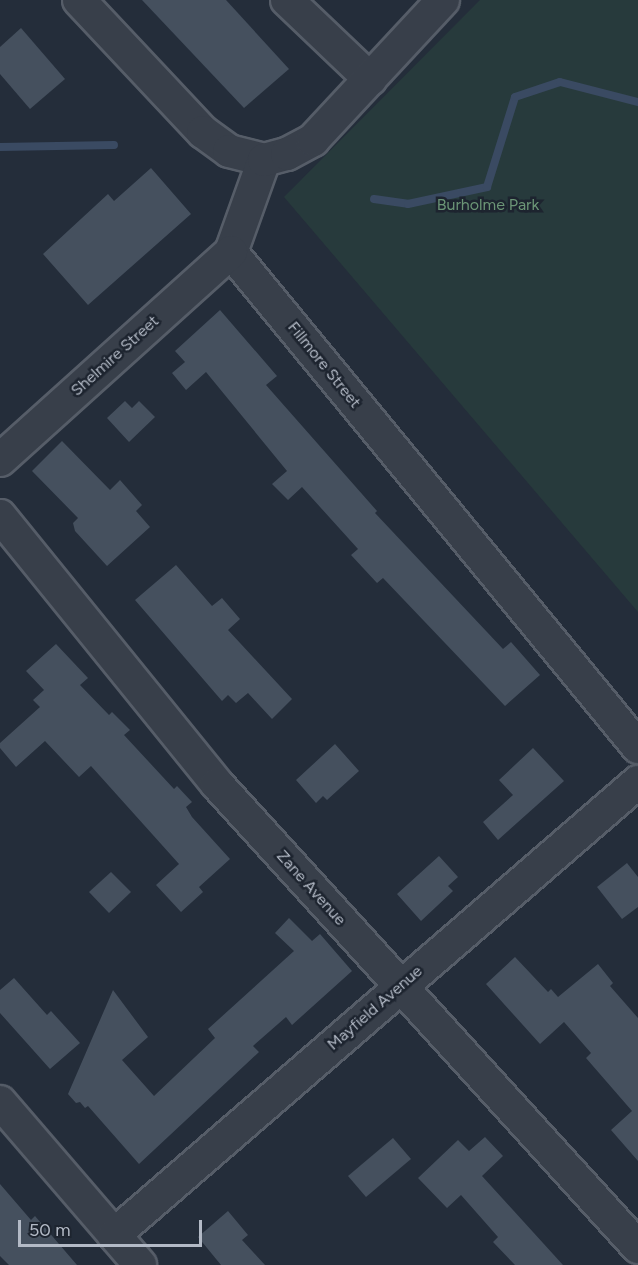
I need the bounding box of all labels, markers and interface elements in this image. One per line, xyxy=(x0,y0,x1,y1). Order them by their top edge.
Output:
park label: Burholme Park xyxy=(437,195,539,215)
street label: Shelmire Street xyxy=(67,312,163,400)
street label: Fillmore Street xyxy=(283,318,365,412)
street label: Zane Avenue xyxy=(272,847,350,929)
street label: Mayfield Avenue xyxy=(324,962,426,1054)
scale bar xyxy=(21,1208,206,1246)
text: 50 m xyxy=(29,1219,71,1241)

